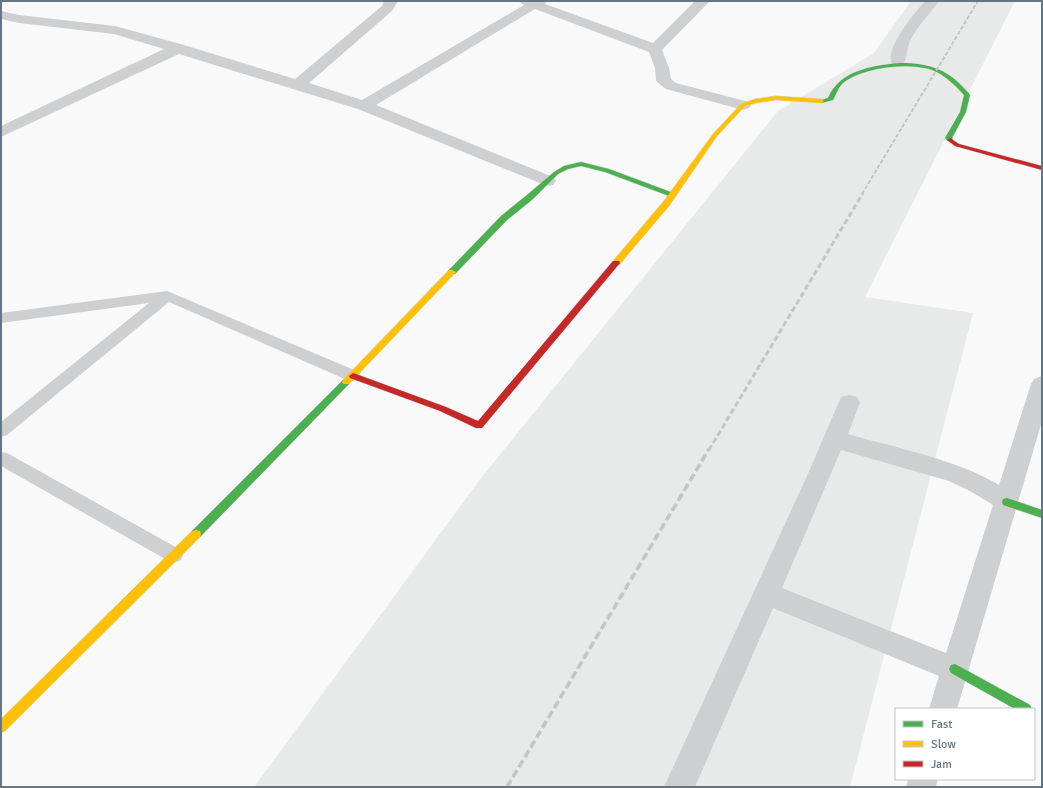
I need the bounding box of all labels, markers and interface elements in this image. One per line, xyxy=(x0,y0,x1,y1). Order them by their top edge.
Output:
legend xyxy=(895,708,1035,780)
text: Fast xyxy=(931,717,952,732)
text: Slow xyxy=(931,737,956,752)
text: Jam xyxy=(931,757,952,772)

